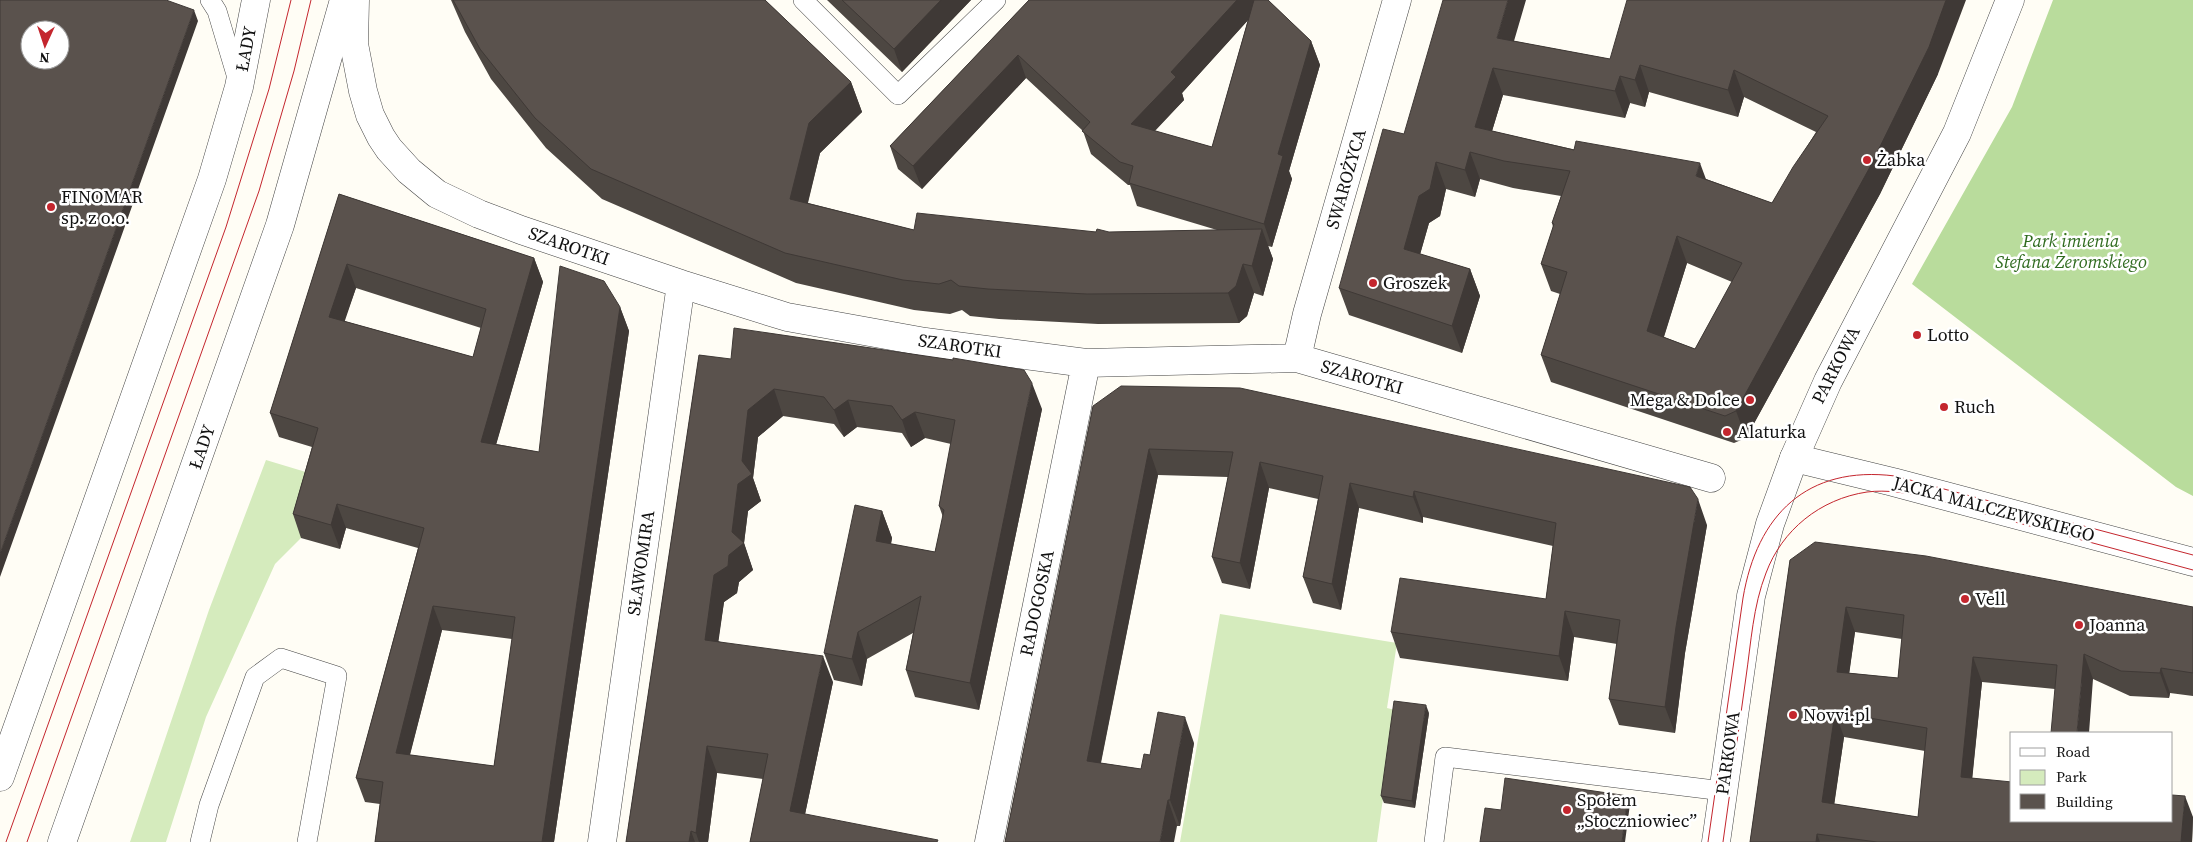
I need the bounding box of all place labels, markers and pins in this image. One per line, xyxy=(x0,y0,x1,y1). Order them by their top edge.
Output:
place label: Żabka xyxy=(1877,147,1926,172)
marker: Żabka xyxy=(1861,154,1873,166)
place label: FINOMAR sp. z o.o. xyxy=(61,184,143,230)
marker: FINOMAR sp. z o.o. xyxy=(45,201,57,213)
place label: Groszek xyxy=(1383,270,1448,295)
marker: Groszek xyxy=(1367,277,1379,289)
place label: Lotto xyxy=(1927,322,1969,347)
marker: Lotto xyxy=(1911,329,1923,341)
place label: Mega & Dolce xyxy=(1630,387,1740,412)
marker: Mega & Dolce xyxy=(1744,394,1756,406)
place label: Ruch xyxy=(1954,394,1995,419)
marker: Ruch xyxy=(1938,401,1950,413)
place label: Alaturka xyxy=(1737,419,1807,444)
marker: Alaturka xyxy=(1721,426,1733,438)
place label: Vell xyxy=(1975,586,2006,611)
marker: Vell xyxy=(1959,593,1971,605)
place label: Joanna xyxy=(2088,612,2146,637)
marker: Joanna xyxy=(2073,619,2085,631)
place label: Novvi.pl xyxy=(1803,702,1870,727)
marker: Novvi.pl xyxy=(1787,709,1799,721)
place label: Społem „Stoczniowiec” xyxy=(1577,787,1697,833)
marker: Społem „Stoczniowiec” xyxy=(1561,804,1573,816)

